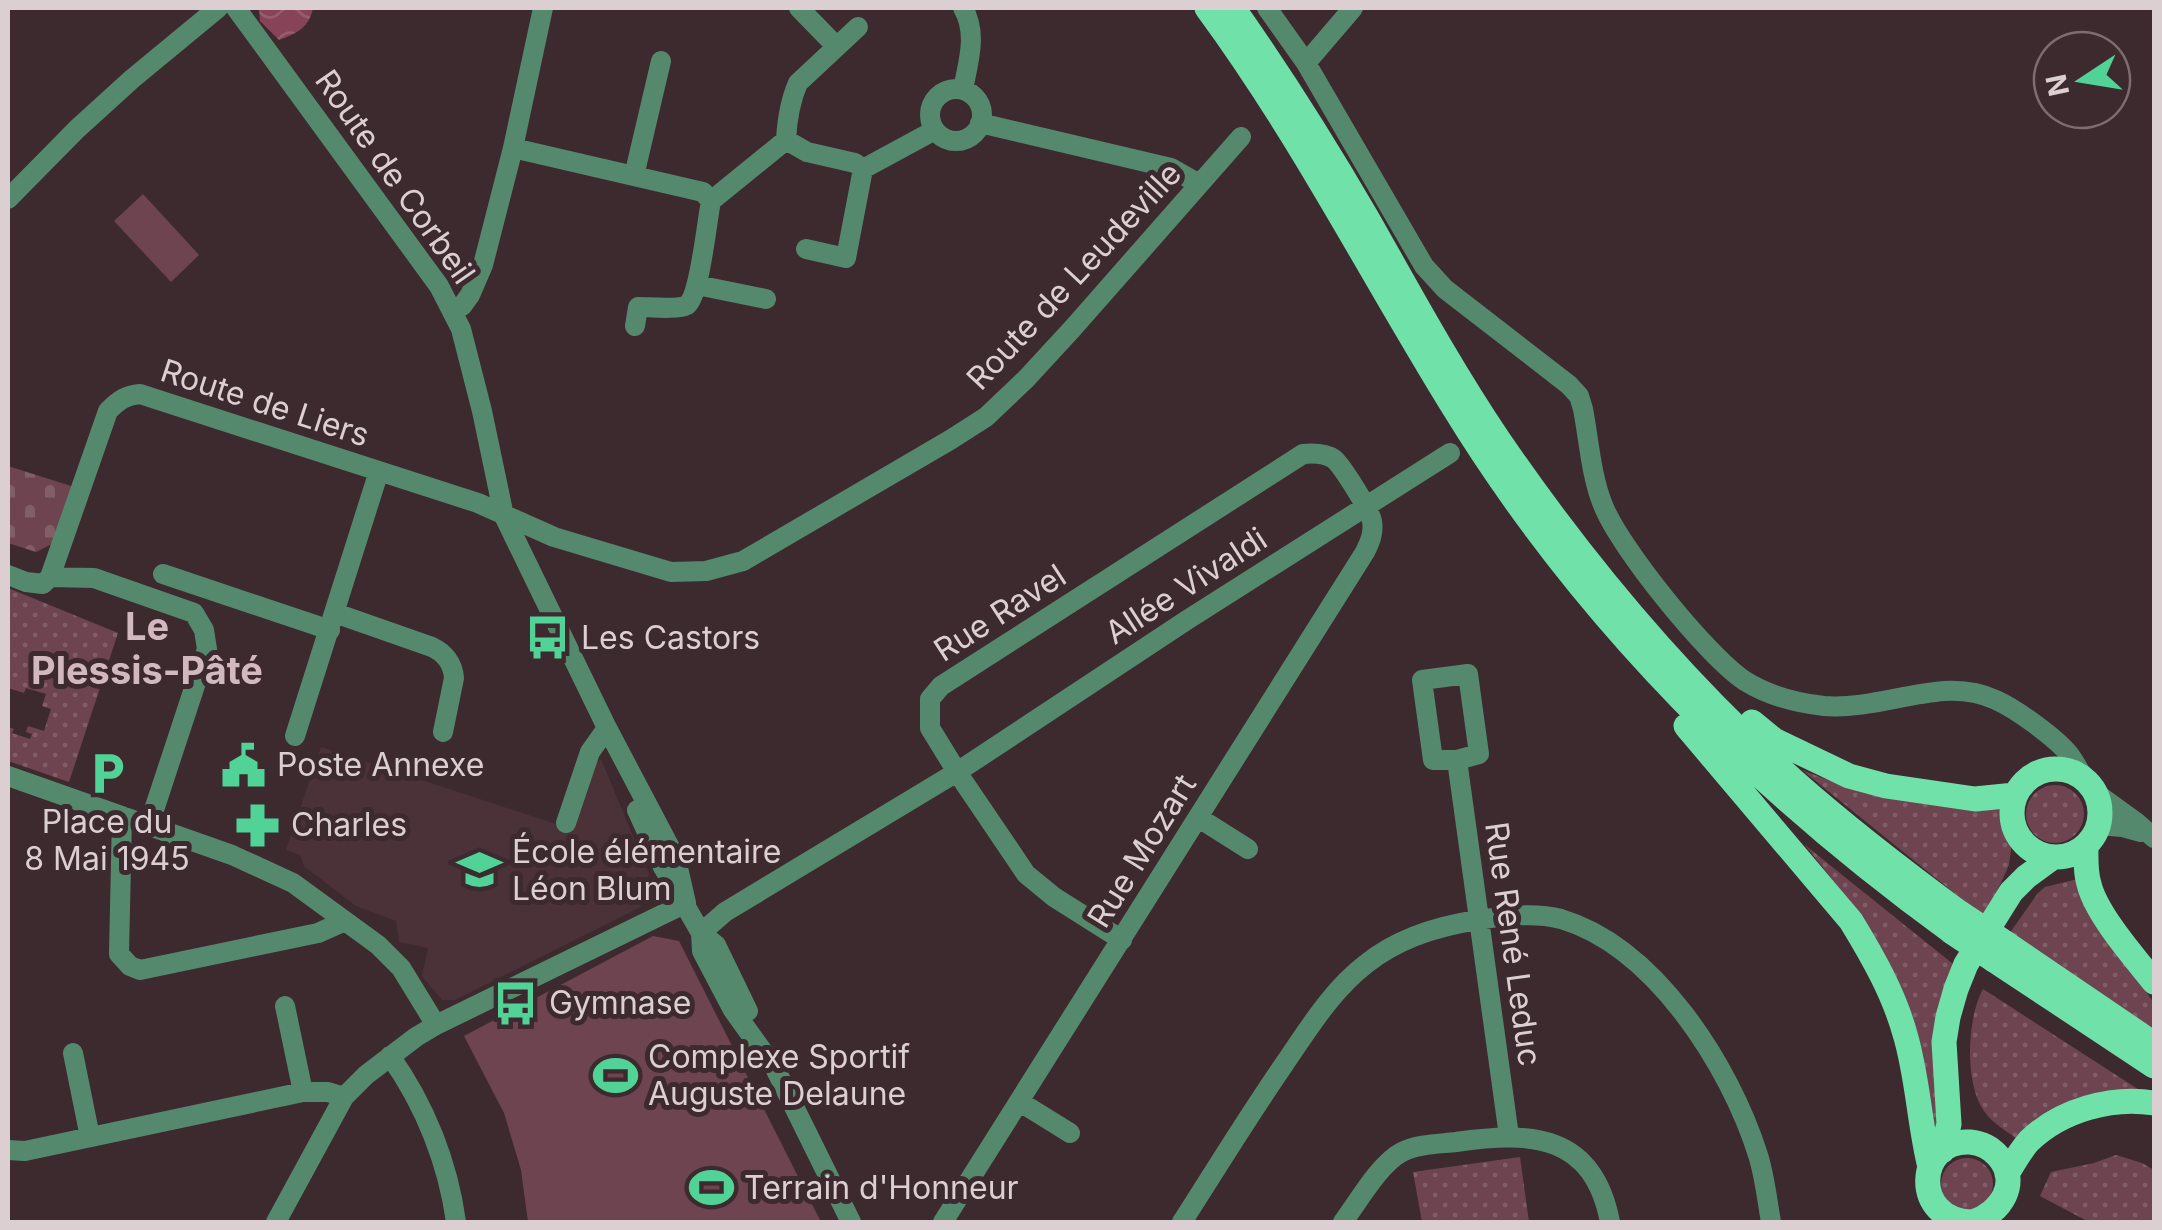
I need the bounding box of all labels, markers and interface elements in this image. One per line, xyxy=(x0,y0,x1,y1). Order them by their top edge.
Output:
north arrow xyxy=(2032,30,2132,130)
street label: Route de Corbeil xyxy=(307,62,484,291)
text: N xyxy=(2039,71,2076,99)
street label: Route de Leudeville xyxy=(958,154,1189,397)
street label: Route de Liers xyxy=(156,350,374,455)
street label: Allée Vivaldi xyxy=(1098,519,1274,652)
street label: Rue Ravel xyxy=(927,556,1073,669)
district label: Le Plessis-Pâté xyxy=(31,603,263,693)
bus stop icon: Les Castors xyxy=(524,614,572,662)
place label: Les Castors xyxy=(581,618,760,657)
public building icon: Poste Annexe xyxy=(220,741,268,789)
place label: Poste Annexe xyxy=(277,745,484,784)
parking icon: Place du 8 Mai 1945 xyxy=(83,750,131,798)
street label: Rue Mozart xyxy=(1079,767,1204,935)
pharmacy icon: Charles xyxy=(234,801,282,849)
place label: Place du 8 Mai 1945 xyxy=(24,802,190,878)
place label: Charles xyxy=(291,805,407,844)
street label: Rue René Leduc xyxy=(1477,819,1550,1068)
place label: École élémentaire Léon Blum xyxy=(512,832,781,908)
school or university icon: École élémentaire Léon Blum xyxy=(455,846,503,894)
bus stop icon: Gymnase xyxy=(492,979,540,1027)
place label: Gymnase xyxy=(549,983,691,1022)
place label: Complexe Sportif Auguste Delaune xyxy=(648,1037,910,1113)
sports icon: Complexe Sportif Auguste Delaune xyxy=(591,1051,639,1099)
sports icon: Terrain d'Honneur xyxy=(687,1164,735,1212)
place label: Terrain d'Honneur xyxy=(744,1168,1019,1207)

